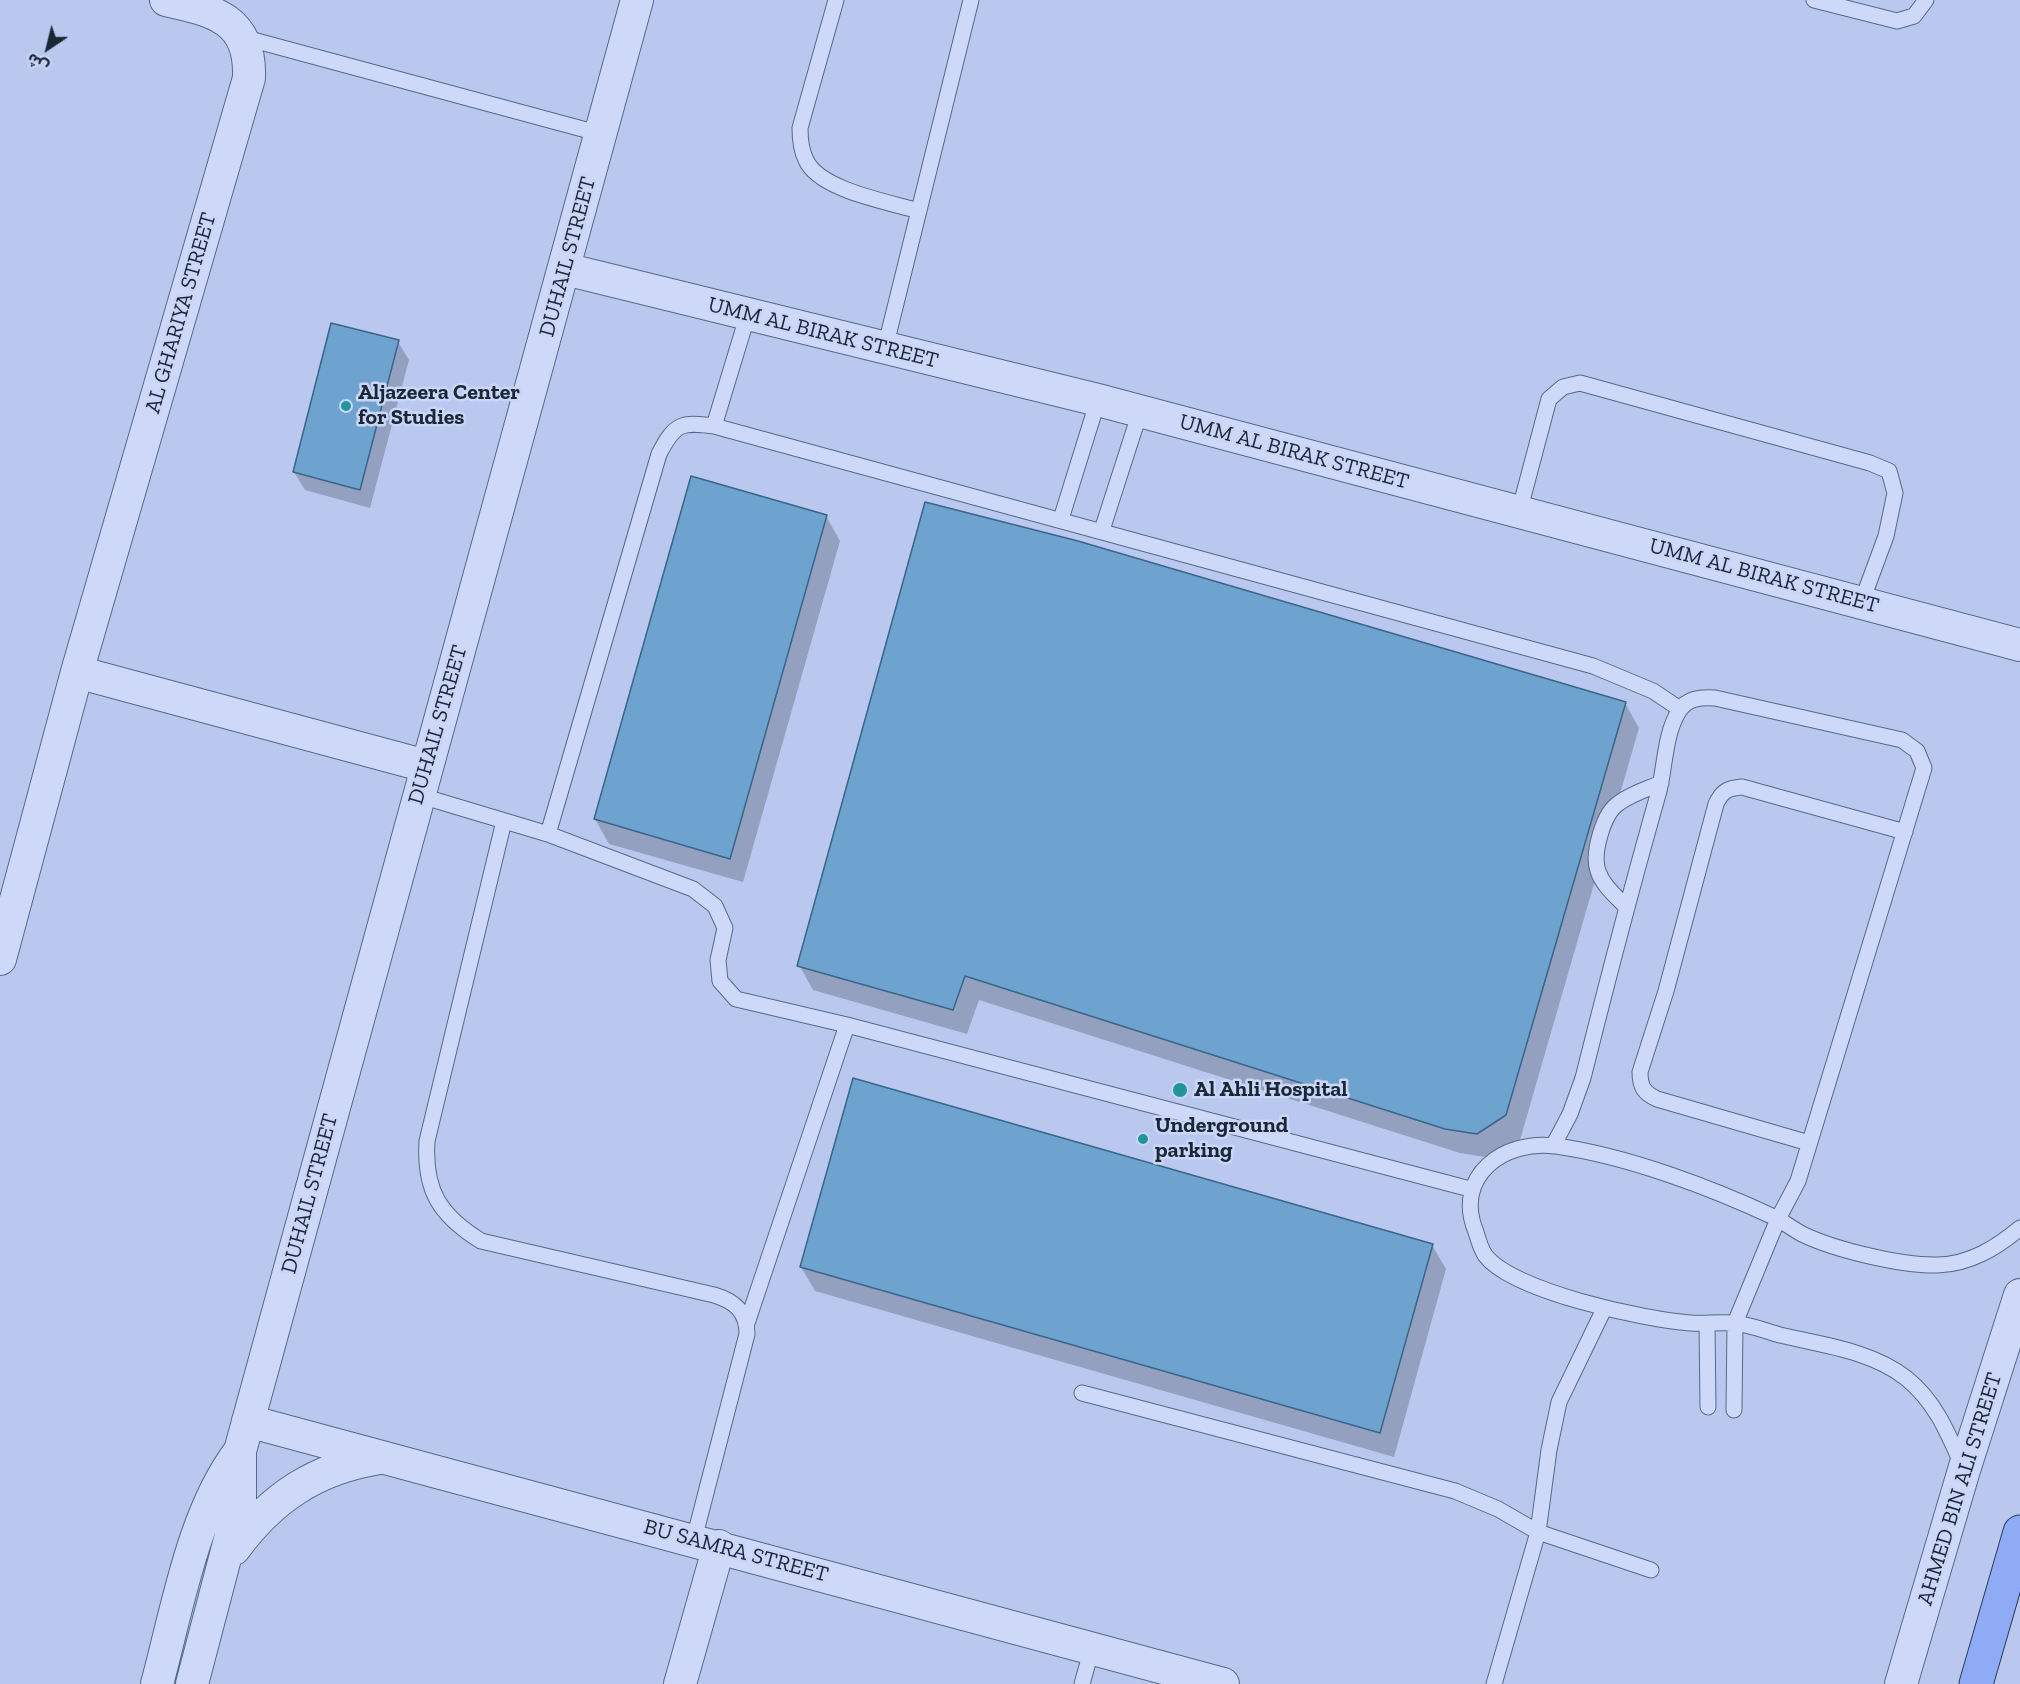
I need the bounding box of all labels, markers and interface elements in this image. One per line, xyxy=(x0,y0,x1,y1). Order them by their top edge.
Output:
north arrow xyxy=(18,18,78,78)
text: ش xyxy=(23,49,52,77)
street label: DUHAIL STREET xyxy=(534,174,602,340)
street label: AL GHARIYA STREET xyxy=(140,210,222,416)
street label: UMM AL BIRAK STREET xyxy=(705,292,941,374)
place label: Aljazeera Center for Studies xyxy=(358,380,520,432)
marker: Aljazeera Center for Studies xyxy=(339,399,353,413)
street label: UMM AL BIRAK STREET xyxy=(1176,409,1412,495)
street label: UMM AL BIRAK STREET xyxy=(1646,533,1882,619)
street label: DUHAIL STREET xyxy=(403,642,473,808)
place label: Al Ahli Hospital xyxy=(1194,1077,1348,1103)
marker: Al Ahli Hospital xyxy=(1171,1081,1189,1099)
street label: DUHAIL STREET xyxy=(276,1111,344,1277)
place label: Underground parking xyxy=(1155,1113,1288,1164)
marker: Underground parking xyxy=(1136,1132,1150,1146)
street label: AHMED BIN ALI STREET xyxy=(1912,1369,2008,1609)
street label: BU SAMRA STREET xyxy=(641,1514,831,1588)

